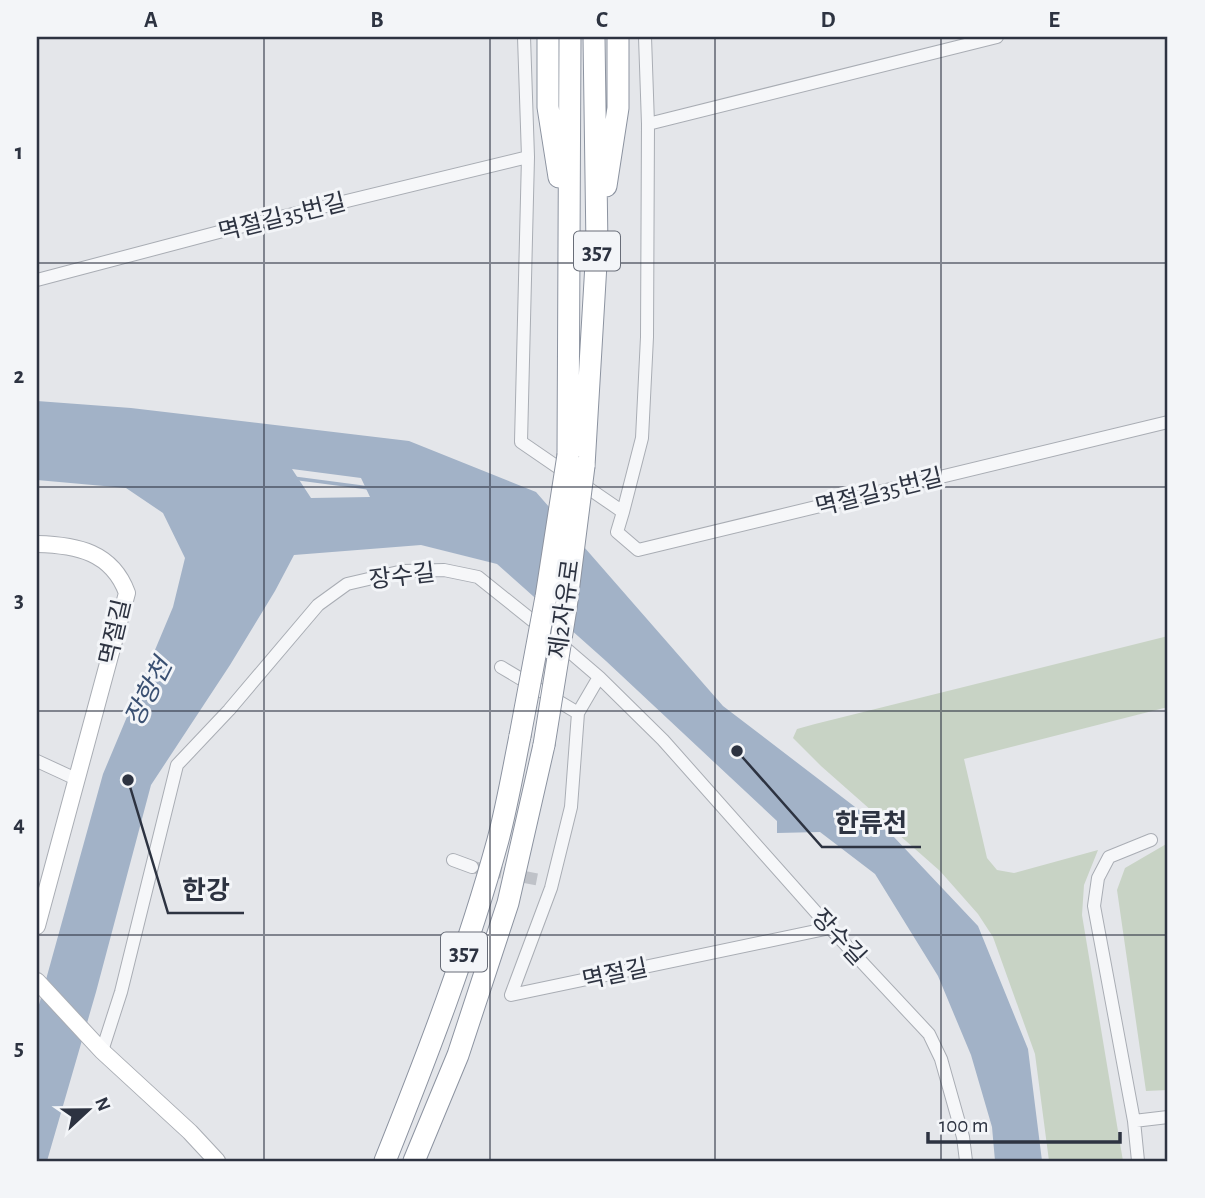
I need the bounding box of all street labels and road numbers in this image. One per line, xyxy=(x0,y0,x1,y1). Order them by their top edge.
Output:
street label: 멱절길35번길 xyxy=(216,189,348,245)
road number: 357 xyxy=(574,232,620,270)
street label: 멱절길35번길 xyxy=(813,464,945,520)
street label: 제2자유로 xyxy=(545,558,584,660)
street label: 장수길 xyxy=(368,559,436,593)
street label: 멱절길 xyxy=(95,597,135,667)
street label: 장수길 xyxy=(807,904,871,970)
road number: 357 xyxy=(441,932,487,972)
street label: 멱절길 xyxy=(580,954,650,994)

